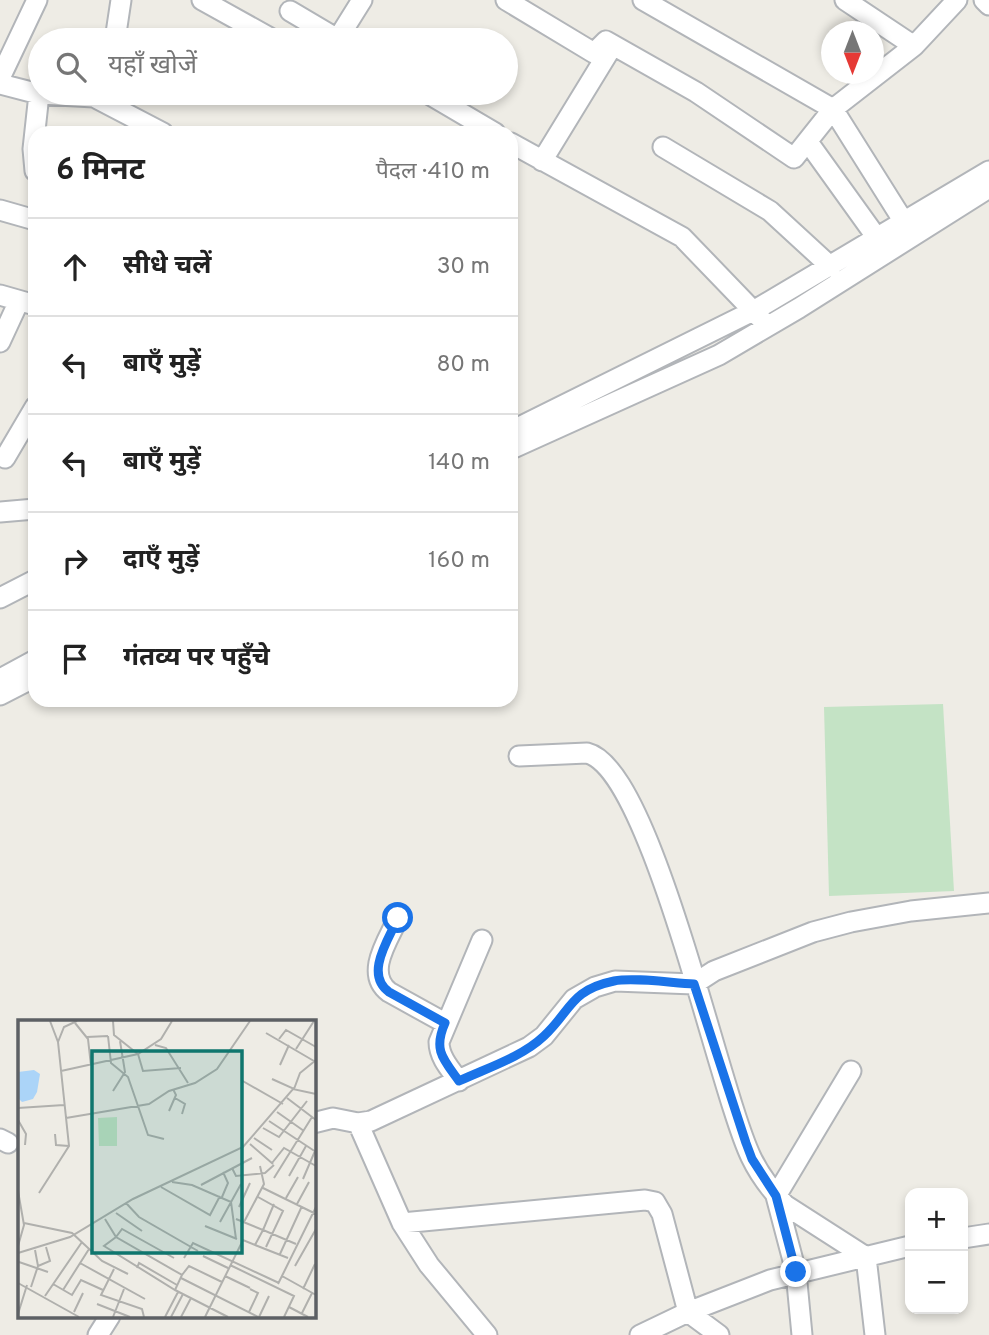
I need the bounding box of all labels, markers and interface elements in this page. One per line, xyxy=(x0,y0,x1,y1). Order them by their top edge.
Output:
north arrow xyxy=(821,21,884,84)
search box xyxy=(28,28,518,105)
icon: search xyxy=(52,48,90,86)
text: यहाँ खोजें xyxy=(108,50,197,83)
text: 6 मिनट xyxy=(56,153,145,190)
text: पैदल · 410 m xyxy=(376,158,490,187)
icon: ahead xyxy=(56,248,94,286)
text: सीधे चलें xyxy=(123,250,211,283)
text: 30 m xyxy=(437,253,490,282)
icon: left xyxy=(56,346,94,384)
text: बाएँ मुड़ें xyxy=(123,348,201,381)
text: 80 m xyxy=(437,351,490,380)
icon: left xyxy=(56,444,94,482)
text: बाएँ मुड़ें xyxy=(123,446,201,479)
text: 140 m xyxy=(428,449,490,478)
icon: right xyxy=(56,542,94,580)
text: दाएँ मुड़ें xyxy=(123,544,199,577)
text: 160 m xyxy=(428,547,490,576)
icon: arrive xyxy=(56,640,94,678)
text: गंतव्य पर पहुँचे xyxy=(123,642,270,675)
route start xyxy=(382,902,413,933)
inset map xyxy=(18,1020,315,1318)
map controls xyxy=(905,1188,968,1314)
button: + xyxy=(905,1188,968,1251)
button: − xyxy=(905,1251,968,1314)
route end xyxy=(780,1256,811,1287)

